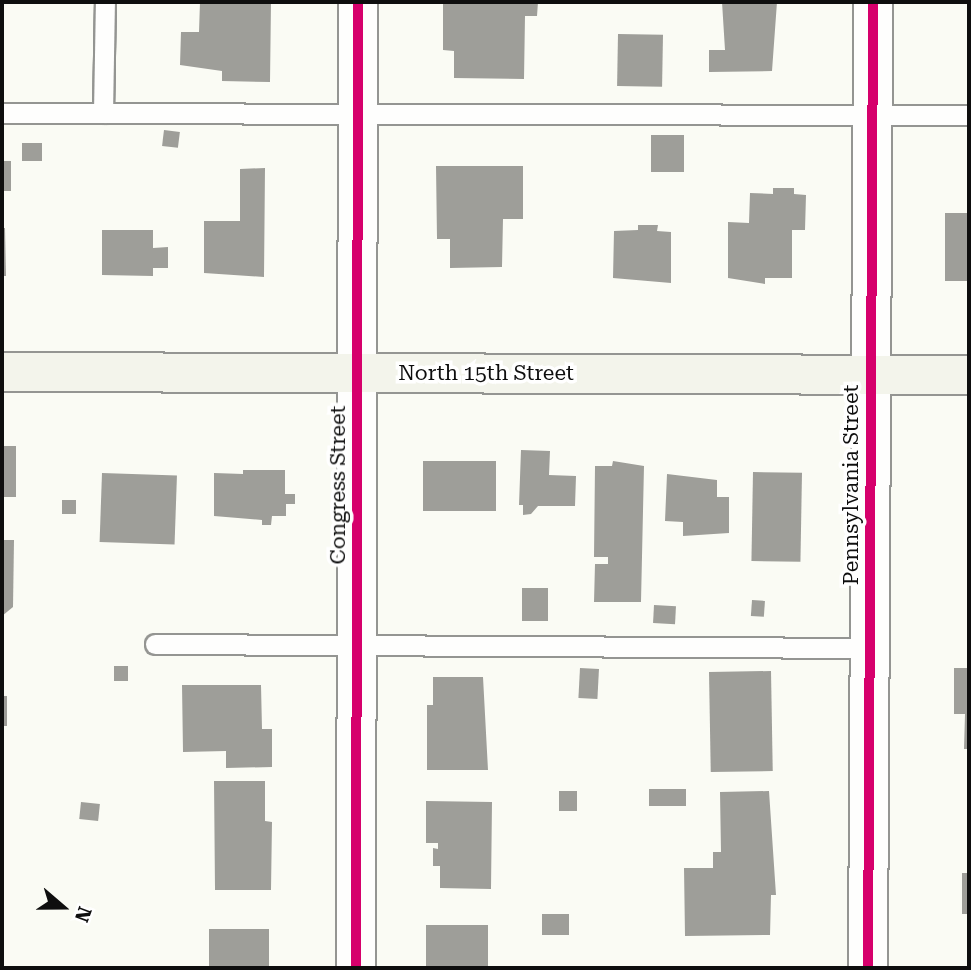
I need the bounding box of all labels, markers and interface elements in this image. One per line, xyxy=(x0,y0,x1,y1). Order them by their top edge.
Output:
street label: North 15th Street xyxy=(398,360,574,386)
street label: Pennsylvania Street xyxy=(838,385,864,585)
street label: Congress Street xyxy=(325,406,351,564)
north arrow xyxy=(28,872,98,942)
text: N xyxy=(70,904,97,925)

